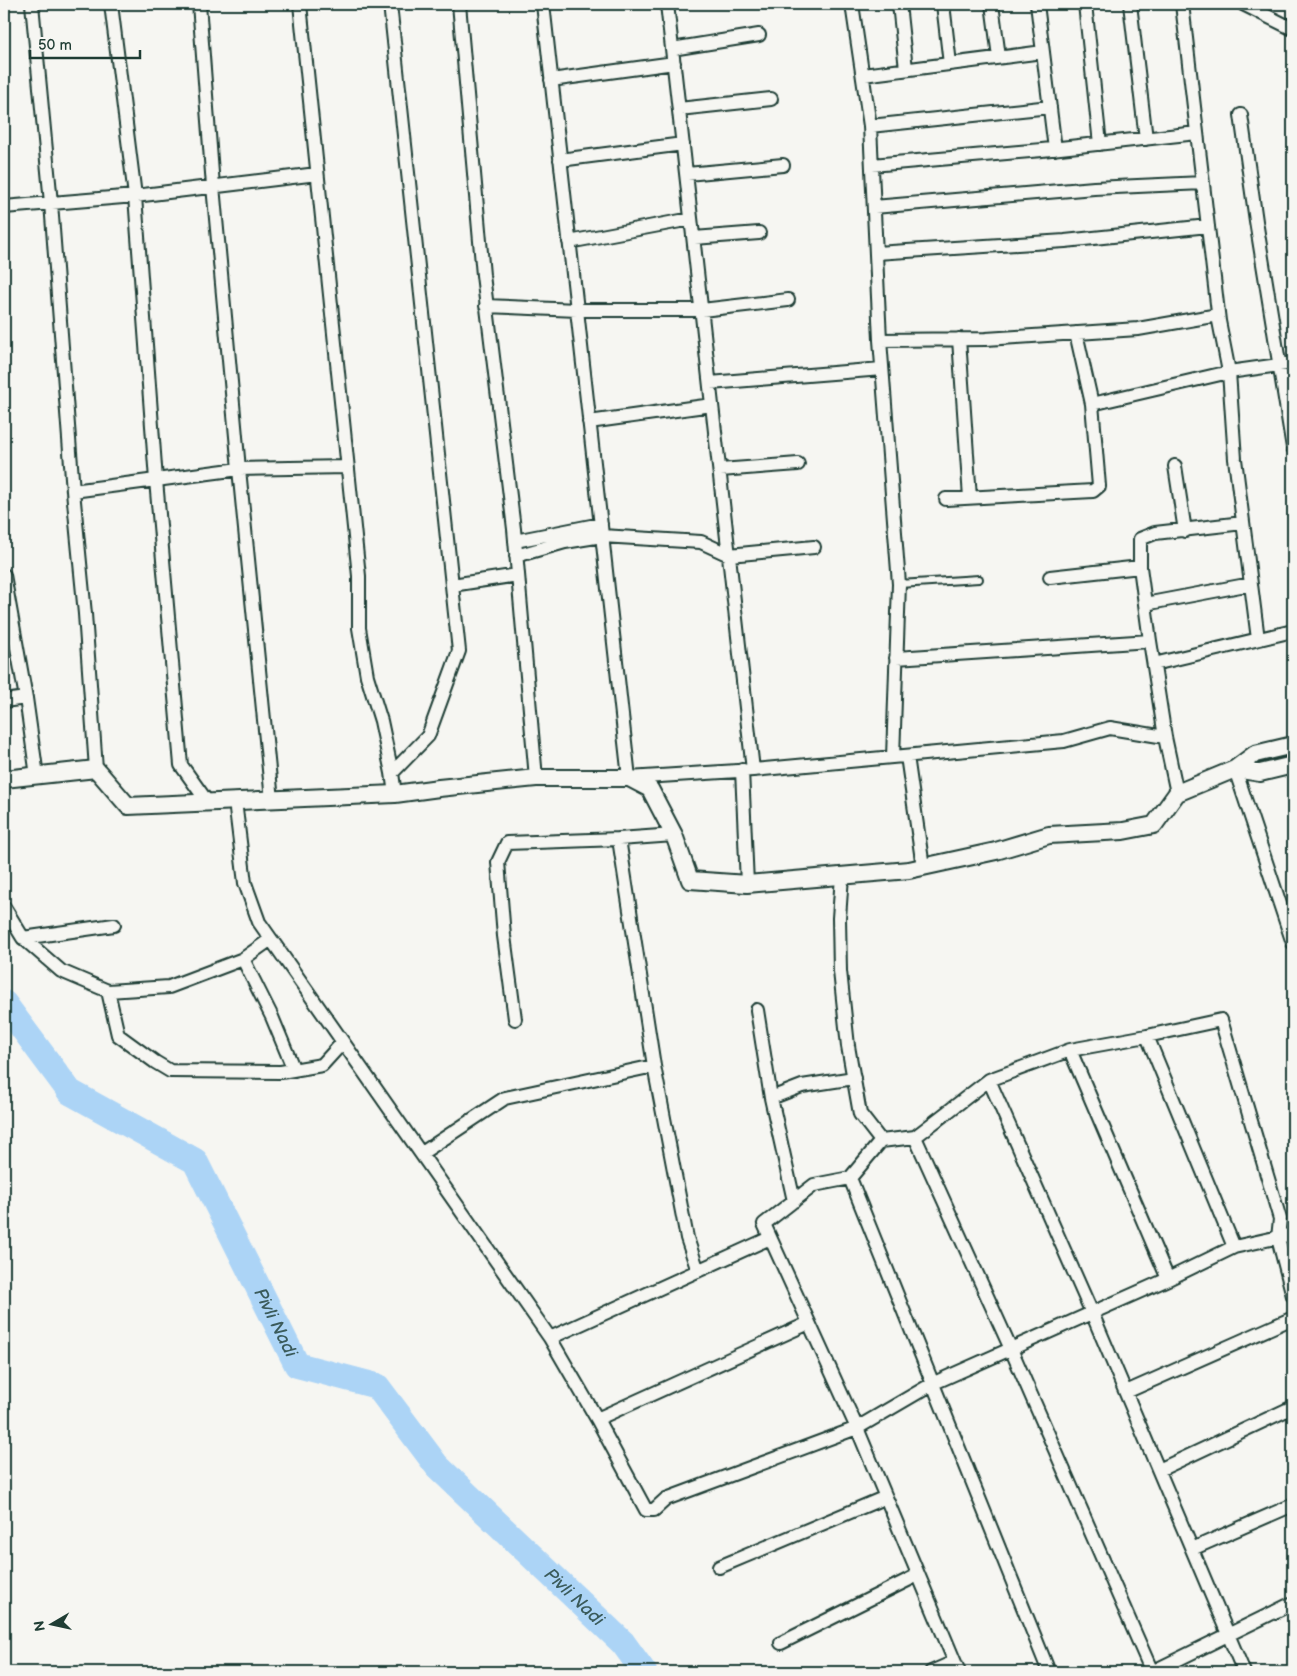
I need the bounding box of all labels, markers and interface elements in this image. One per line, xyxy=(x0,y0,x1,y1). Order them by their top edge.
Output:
scale bar xyxy=(30,28,140,60)
text: 50 m xyxy=(38,36,72,55)
water label: Pivli Nadi xyxy=(249,1285,302,1362)
water label: Pivli Nadi xyxy=(540,1564,609,1631)
north arrow xyxy=(28,1598,78,1648)
text: N xyxy=(30,1619,49,1632)

